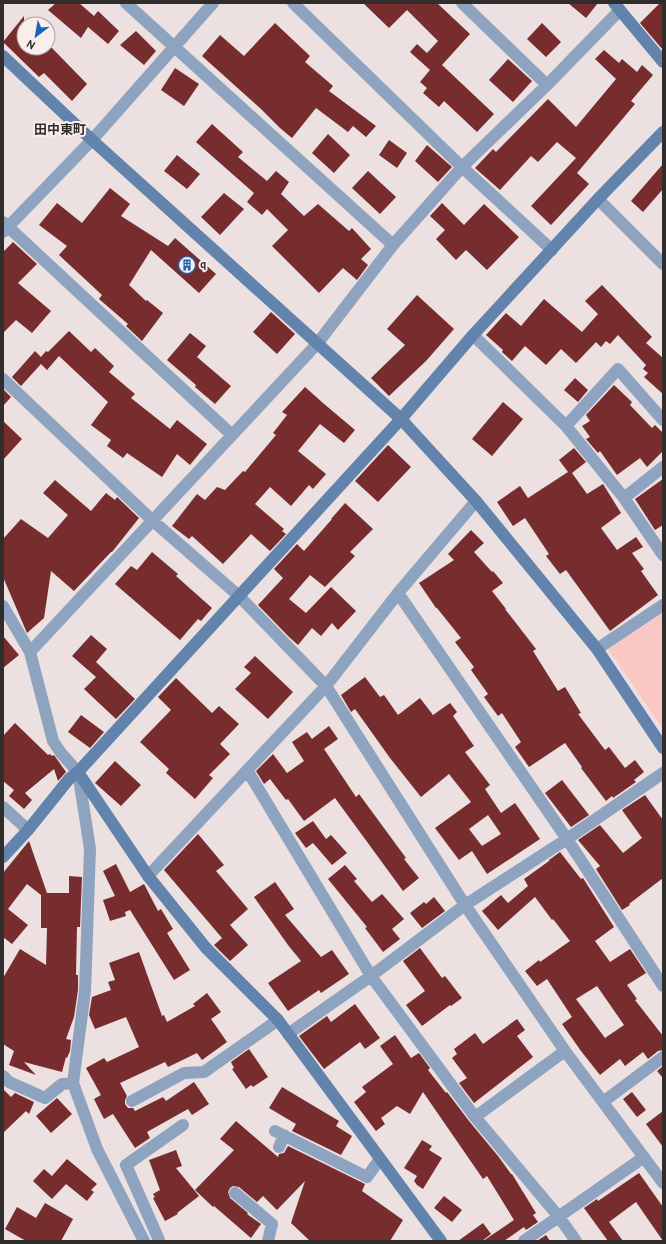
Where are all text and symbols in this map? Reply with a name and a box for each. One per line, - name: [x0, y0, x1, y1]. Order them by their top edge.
- north arrow: [16, 16, 56, 56]
- text: N: [24, 36, 38, 52]
- district label: 田中東町: [34, 123, 86, 139]
- building icon: q: [177, 255, 197, 275]
- place label: q: [200, 258, 206, 272]

